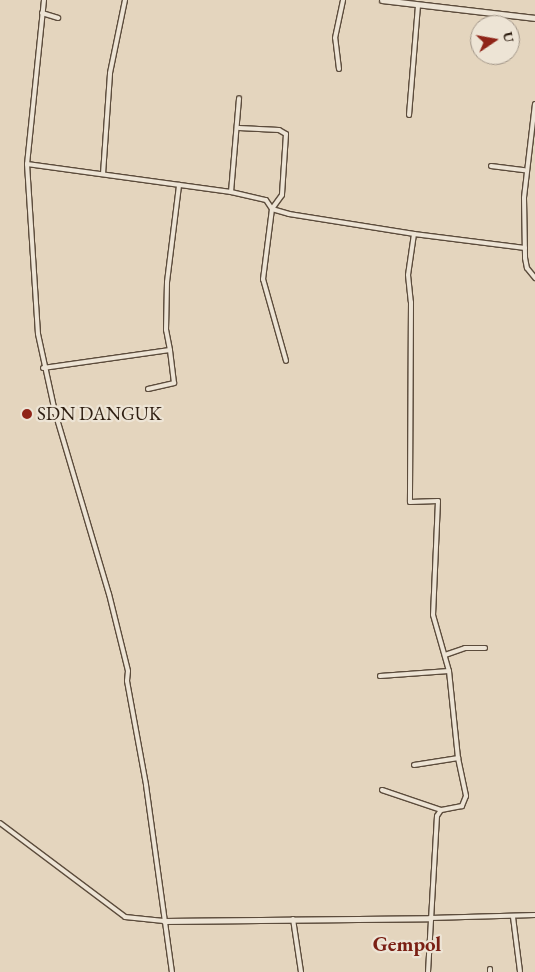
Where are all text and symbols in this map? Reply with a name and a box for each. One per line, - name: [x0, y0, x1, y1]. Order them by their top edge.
- north arrow: [470, 15, 520, 65]
- text: U: [499, 30, 519, 44]
- place label: SDN DANGUK: [37, 403, 162, 425]
- marker: SDN DANGUK: [21, 408, 33, 420]
- district label: Gempol: [373, 931, 441, 957]

